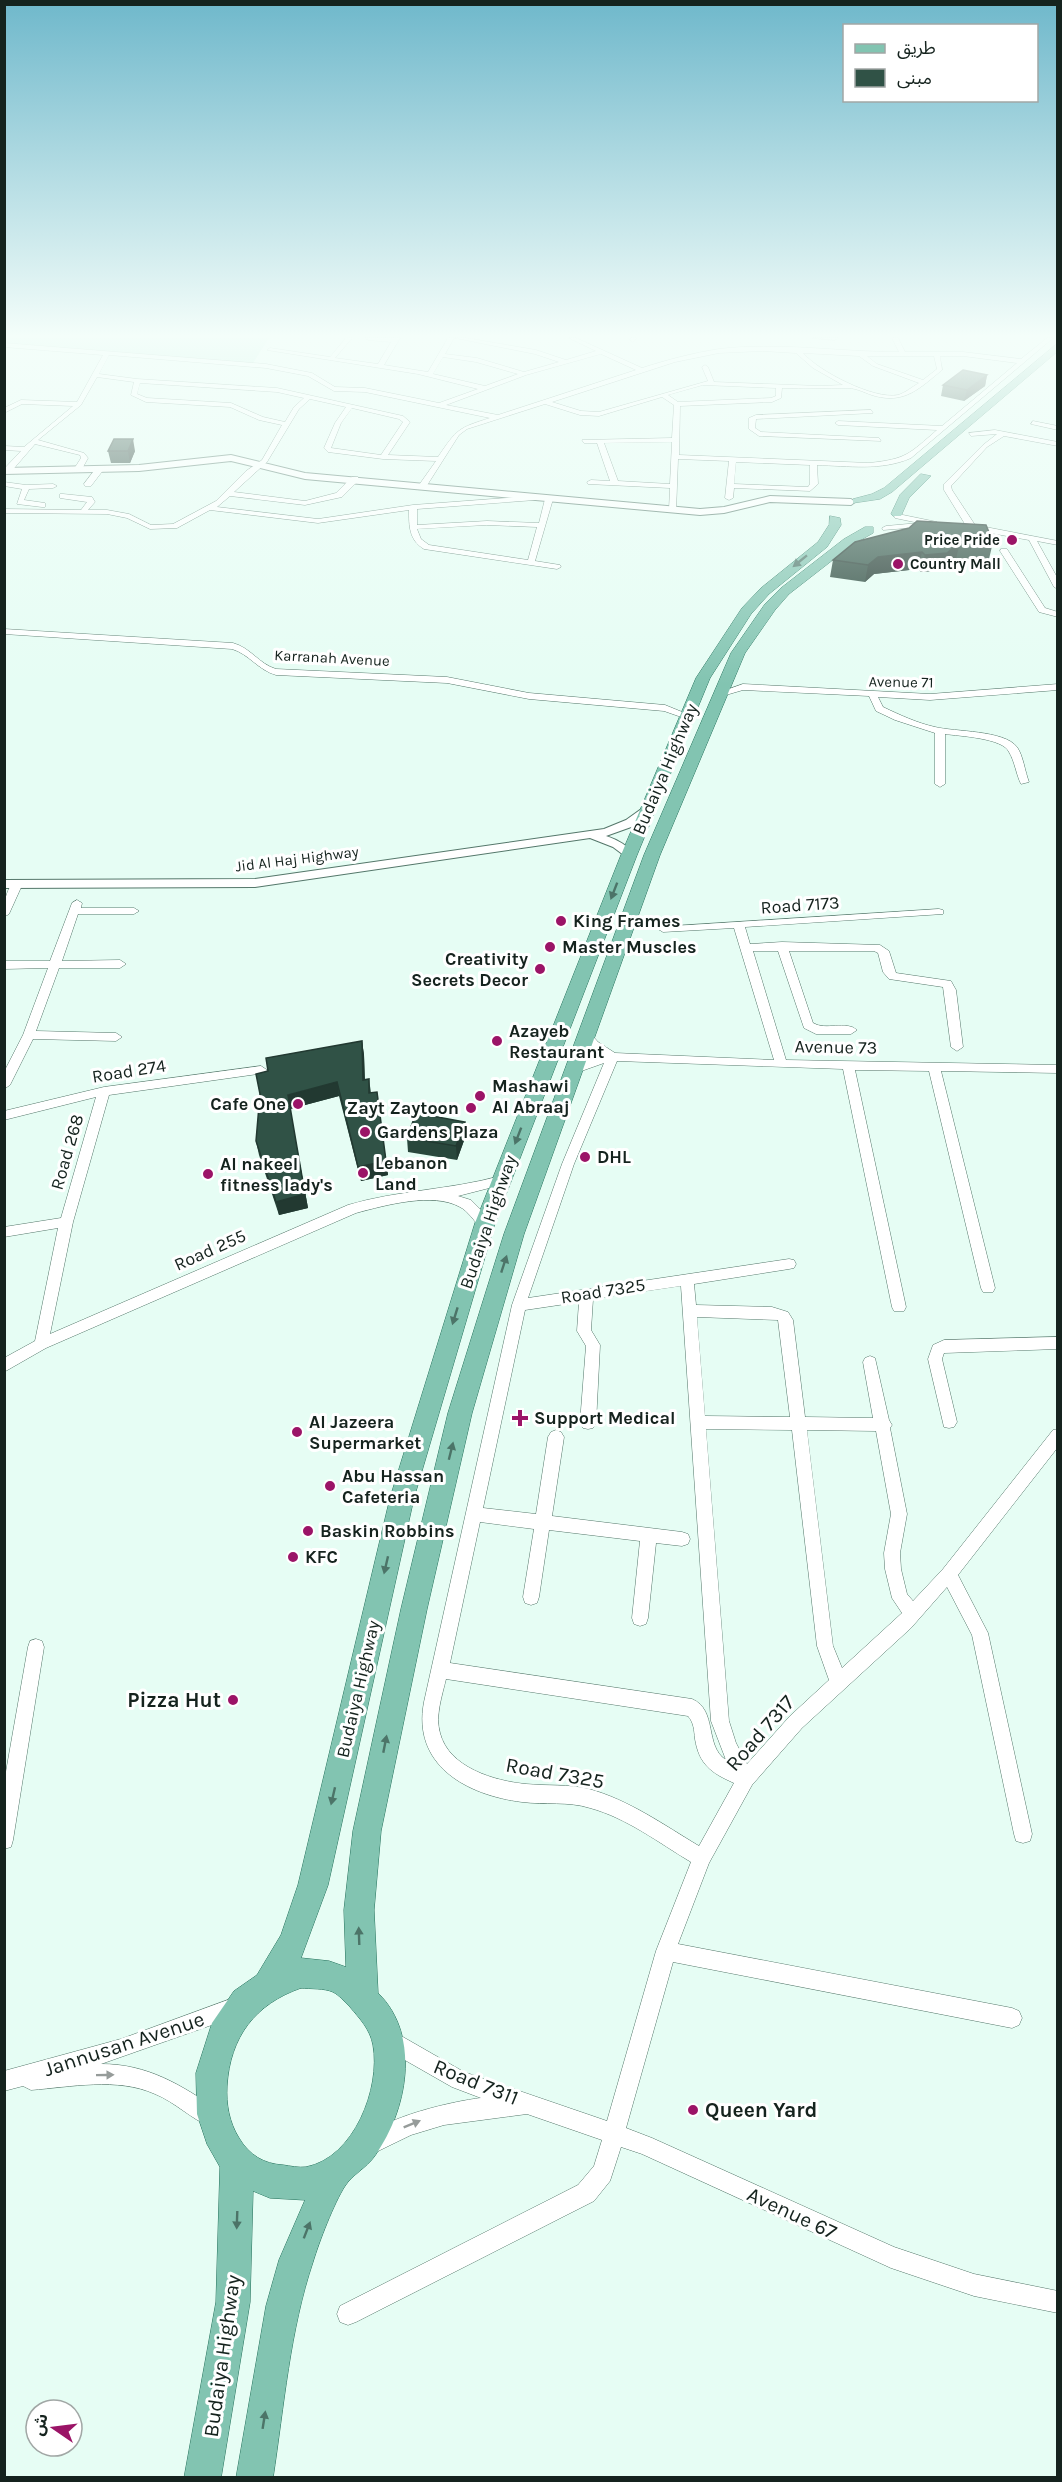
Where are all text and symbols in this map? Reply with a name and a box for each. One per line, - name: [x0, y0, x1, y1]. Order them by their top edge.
- legend: [843, 24, 1038, 102]
- text: طريق: [897, 37, 936, 59]
- text: مبنى: [897, 67, 932, 89]
- place label: Price Pride: [924, 531, 1000, 549]
- marker: Price Pride: [1005, 533, 1019, 547]
- one-way arrow: [792, 555, 808, 568]
- place label: Country Mall: [910, 555, 1001, 573]
- marker: Country Mall: [891, 557, 905, 571]
- street label: Karranah Avenue: [274, 646, 390, 670]
- street label: Avenue 71: [868, 672, 934, 692]
- street label: Budaiya Highway: [627, 700, 703, 838]
- street label: Jid Al Haj Highway: [234, 843, 360, 875]
- one-way arrow: [609, 882, 619, 900]
- street label: Road 7173: [760, 891, 840, 919]
- place label: King Frames: [573, 910, 680, 932]
- marker: King Frames: [554, 914, 568, 928]
- place label: Master Muscles: [562, 936, 697, 958]
- marker: Master Muscles: [543, 940, 557, 954]
- place label: Creativity Secrets Decor: [411, 948, 528, 991]
- marker: Creativity Secrets Decor: [533, 962, 547, 976]
- place label: Azayeb Restaurant: [509, 1020, 604, 1063]
- marker: Azayeb Restaurant: [490, 1034, 504, 1048]
- street label: Avenue 73: [795, 1035, 877, 1059]
- street label: Road 274: [90, 1054, 168, 1088]
- place label: Mashawi Al Abraaj: [492, 1075, 570, 1118]
- marker: Mashawi Al Abraaj: [473, 1089, 487, 1103]
- place label: Cafe One: [210, 1093, 286, 1115]
- marker: Cafe One: [291, 1097, 305, 1111]
- place label: Zayt Zaytoon: [347, 1097, 459, 1119]
- marker: Zayt Zaytoon: [464, 1101, 478, 1115]
- street label: Road 268: [46, 1112, 88, 1192]
- place label: Gardens Plaza: [377, 1121, 499, 1143]
- marker: Gardens Plaza: [358, 1125, 372, 1139]
- one-way arrow: [513, 1127, 522, 1145]
- place label: DHL: [597, 1146, 631, 1168]
- marker: DHL: [578, 1150, 592, 1164]
- street label: Budaiya Highway: [455, 1151, 521, 1292]
- place label: Lebanon Land: [375, 1152, 448, 1195]
- place label: Al nakeel fitness lady's: [220, 1153, 333, 1196]
- marker: Lebanon Land: [356, 1166, 370, 1180]
- marker: Al nakeel fitness lady's: [201, 1167, 215, 1181]
- street label: Road 255: [171, 1224, 249, 1276]
- one-way arrow: [500, 1255, 509, 1273]
- street label: Road 7325: [559, 1273, 647, 1309]
- one-way arrow: [450, 1307, 460, 1325]
- place label: Support Medical: [534, 1407, 675, 1429]
- marker: Support Medical: [511, 1409, 529, 1427]
- place label: Al Jazeera Supermarket: [309, 1411, 421, 1454]
- marker: Al Jazeera Supermarket: [290, 1425, 304, 1439]
- one-way arrow: [446, 1442, 456, 1460]
- place label: Abu Hassan Cafeteria: [342, 1465, 444, 1508]
- marker: Abu Hassan Cafeteria: [323, 1479, 337, 1493]
- place label: Baskin Robbins: [320, 1520, 455, 1542]
- marker: Baskin Robbins: [301, 1524, 315, 1538]
- place label: KFC: [305, 1546, 338, 1568]
- marker: KFC: [286, 1550, 300, 1564]
- one-way arrow: [381, 1556, 390, 1575]
- street label: Budaiya Highway: [331, 1618, 385, 1760]
- place label: Pizza Hut: [127, 1688, 221, 1712]
- street label: Road 7317: [721, 1690, 799, 1776]
- marker: Pizza Hut: [226, 1693, 240, 1707]
- one-way arrow: [381, 1734, 390, 1753]
- street label: Road 7325: [504, 1753, 606, 1793]
- one-way arrow: [328, 1787, 338, 1805]
- one-way arrow: [355, 1927, 364, 1946]
- street label: Jannusan Avenue: [41, 2007, 207, 2081]
- street label: Road 7311: [430, 2054, 522, 2110]
- one-way arrow: [95, 2071, 114, 2080]
- place label: Queen Yard: [705, 2098, 817, 2122]
- marker: Queen Yard: [686, 2103, 700, 2117]
- one-way arrow: [403, 2119, 421, 2128]
- street label: Avenue 67: [743, 2182, 841, 2244]
- one-way arrow: [232, 2211, 241, 2230]
- one-way arrow: [303, 2221, 313, 2239]
- street label: Budaiya Highway: [199, 2273, 245, 2439]
- north arrow: [24, 2398, 84, 2458]
- one-way arrow: [259, 2410, 268, 2429]
- text: ش: [28, 2411, 52, 2437]

